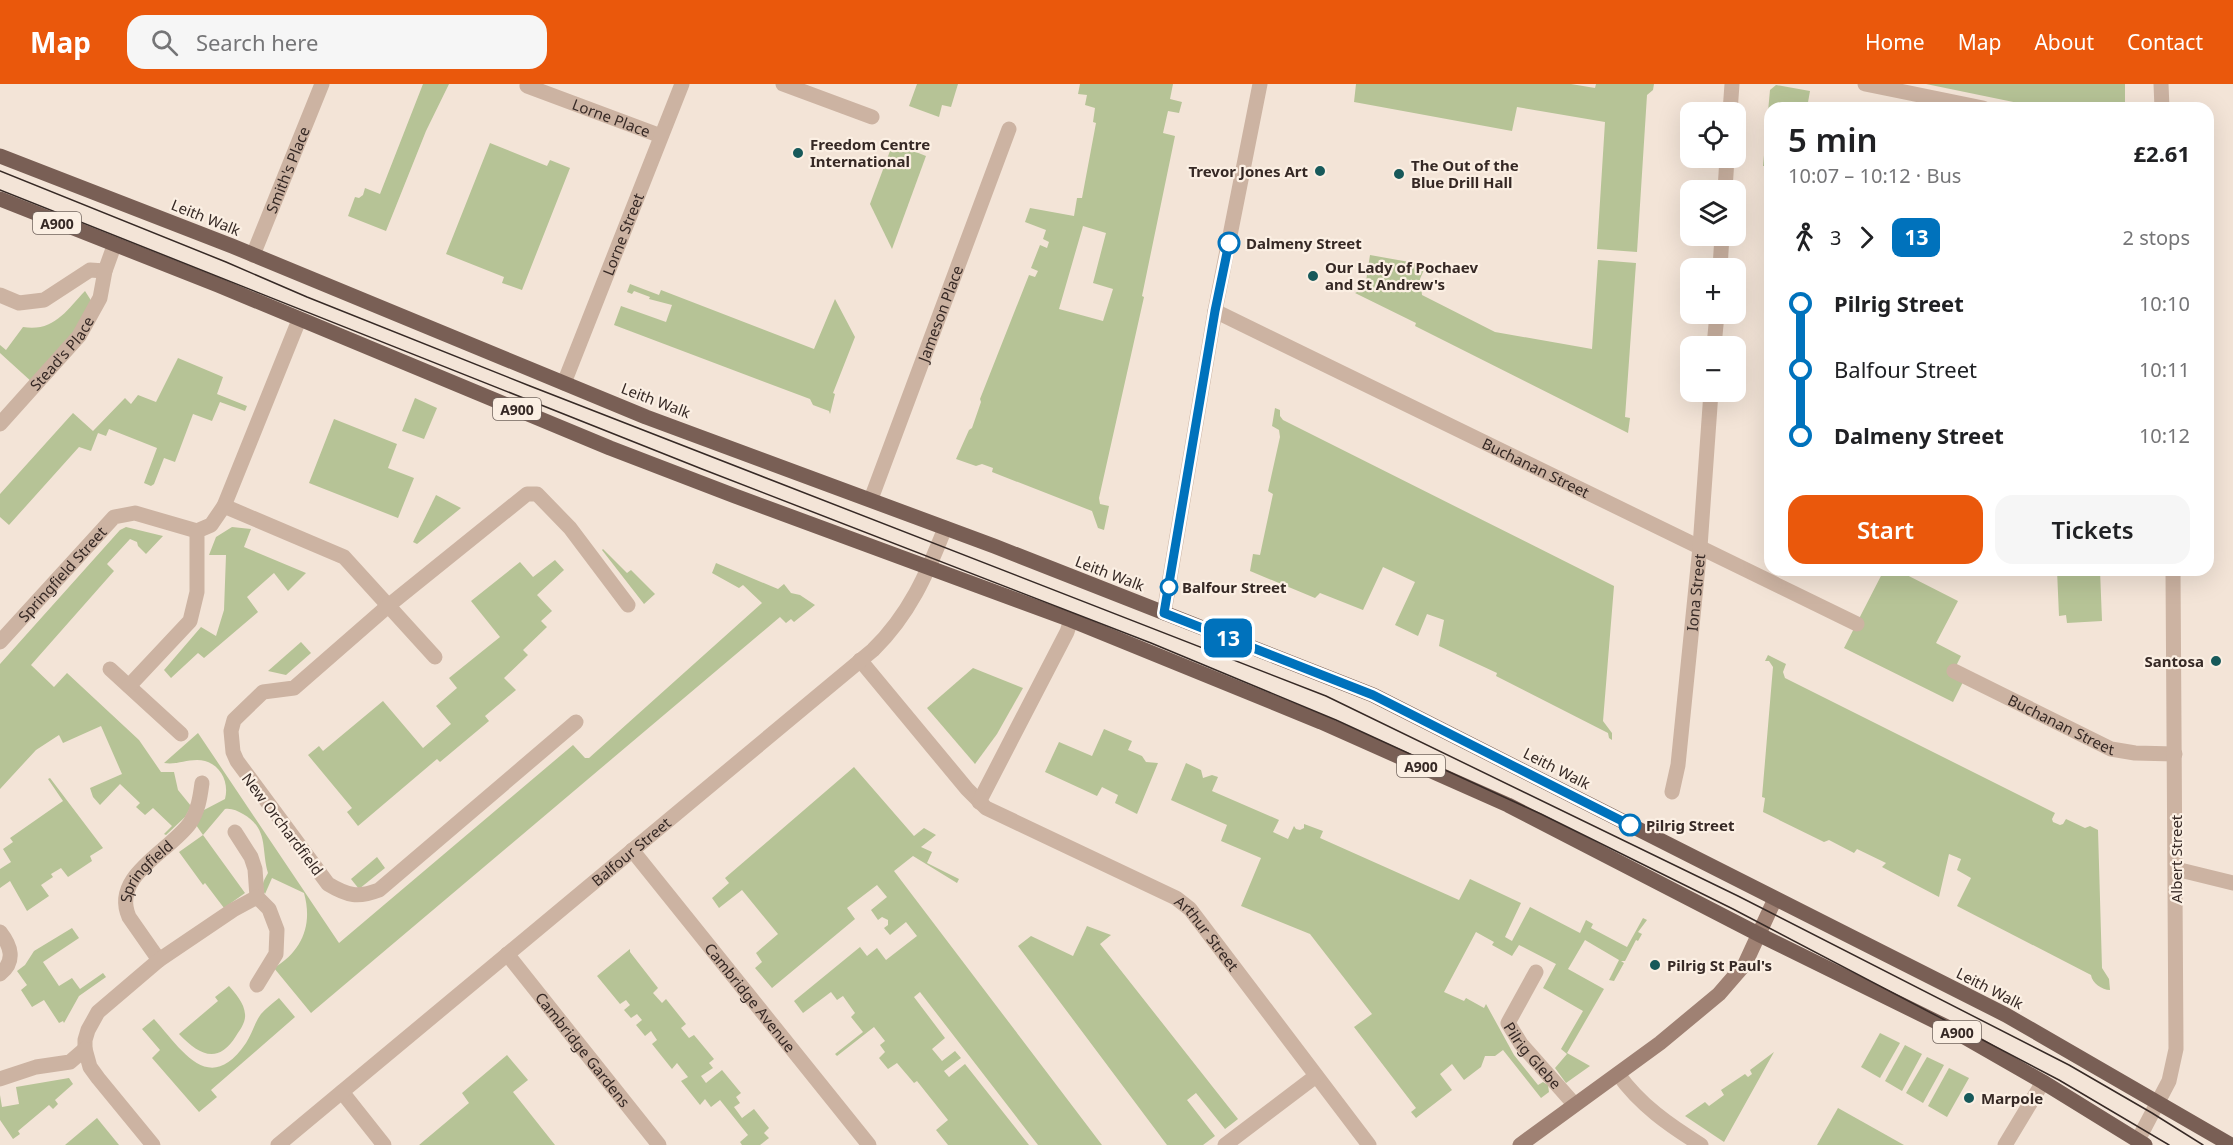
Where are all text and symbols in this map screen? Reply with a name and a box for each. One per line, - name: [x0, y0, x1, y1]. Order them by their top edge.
- search box: [127, 15, 547, 69]
- text: Map: [30, 23, 91, 61]
- icon: search: [148, 26, 181, 59]
- text: Search here: [196, 27, 318, 57]
- text: Home: [1865, 28, 1925, 56]
- text: Map: [1958, 28, 2001, 56]
- text: About: [2034, 28, 2094, 56]
- text: Contact: [2127, 28, 2203, 56]
- street label: Lorne Place: [569, 94, 653, 141]
- map controls: [1680, 102, 1746, 402]
- button: locate: [1680, 102, 1746, 168]
- text: 5 min: [1788, 117, 1878, 162]
- street label: Smith's Place: [261, 123, 314, 216]
- place label: Freedom Centre International: [810, 134, 930, 171]
- text: £2.61: [2133, 138, 2190, 168]
- marker: Freedom Centre International: [791, 146, 805, 160]
- place label: The Out of the Blue Drill Hall: [1411, 155, 1519, 192]
- place label: Trevor Jones Art: [1188, 161, 1308, 181]
- text: 10:07 – 10:12 · Bus: [1788, 162, 1961, 189]
- marker: Trevor Jones Art: [1313, 164, 1327, 178]
- marker: The Out of the Blue Drill Hall: [1392, 167, 1406, 181]
- button: layers: [1680, 180, 1746, 246]
- street label: Lorne Street: [598, 190, 648, 278]
- street label: Leith Walk: [169, 194, 243, 240]
- road number: A900: [33, 212, 81, 234]
- icon: walk: [1788, 221, 1821, 254]
- icon: forward: [1850, 221, 1883, 254]
- text: 13: [1904, 223, 1928, 251]
- text: 3: [1830, 224, 1841, 251]
- text: 2 stops: [2123, 224, 2190, 251]
- marker: Dalmeny Street: [1218, 232, 1240, 254]
- place label: Dalmeny Street: [1246, 233, 1362, 253]
- place label: Our Lady of Pochaev and St Andrew's: [1325, 257, 1478, 294]
- button: +: [1680, 258, 1746, 324]
- street label: Jameson Place: [912, 262, 967, 366]
- marker: Our Lady of Pochaev and St Andrew's: [1306, 269, 1320, 283]
- text: Pilrig Street: [1834, 288, 1964, 318]
- text: 10:10: [2139, 290, 2190, 317]
- street label: Stead's Place: [25, 313, 98, 395]
- button: −: [1680, 336, 1746, 402]
- text: Balfour Street: [1834, 354, 1977, 384]
- text: 10:11: [2139, 356, 2190, 383]
- street label: Leith Walk: [618, 378, 694, 422]
- road number: A900: [493, 398, 541, 420]
- text: Dalmeny Street: [1834, 420, 2004, 450]
- text: 10:12: [2139, 422, 2190, 449]
- street label: Buchanan Street: [1479, 433, 1593, 502]
- button: Start: [1788, 495, 1983, 564]
- button: Tickets: [1995, 495, 2190, 564]
- street label: Springfield Street: [13, 522, 111, 626]
- street label: Leith Walk: [1072, 551, 1148, 595]
- street label: Iona Street: [1682, 552, 1709, 632]
- place label: Balfour Street: [1182, 577, 1287, 597]
- marker: Balfour Street: [1160, 578, 1178, 596]
- line badge: 13: [1201, 618, 1255, 658]
- text: 13: [1216, 624, 1240, 652]
- place label: Santosa: [2145, 651, 2204, 671]
- marker: Santosa: [2209, 654, 2223, 668]
- street label: Buchanan Street: [2005, 689, 2116, 759]
- street label: Leith Walk: [1520, 743, 1594, 793]
- road number: A900: [1397, 755, 1445, 777]
- street label: New Orchardfield: [238, 769, 328, 879]
- street label: Balfour Street: [587, 812, 675, 890]
- marker: Pilrig Street: [1619, 814, 1641, 836]
- street label: Albert Street: [2166, 814, 2186, 903]
- place label: Pilrig Street: [1646, 815, 1735, 835]
- street label: Springfield: [115, 835, 177, 903]
- street label: Arthur Street: [1171, 891, 1244, 976]
- street label: Cambridge Avenue: [700, 939, 800, 1056]
- place label: Pilrig St Paul's: [1667, 955, 1772, 975]
- marker: Pilrig St Paul's: [1648, 958, 1662, 972]
- street label: Leith Walk: [1953, 963, 2027, 1013]
- street label: Cambridge Gardens: [531, 988, 635, 1111]
- street label: Pilrig Glebe: [1500, 1018, 1566, 1093]
- road number: A900: [1933, 1021, 1981, 1043]
- place label: Marpole: [1981, 1088, 2043, 1108]
- marker: Marpole: [1962, 1091, 1976, 1105]

